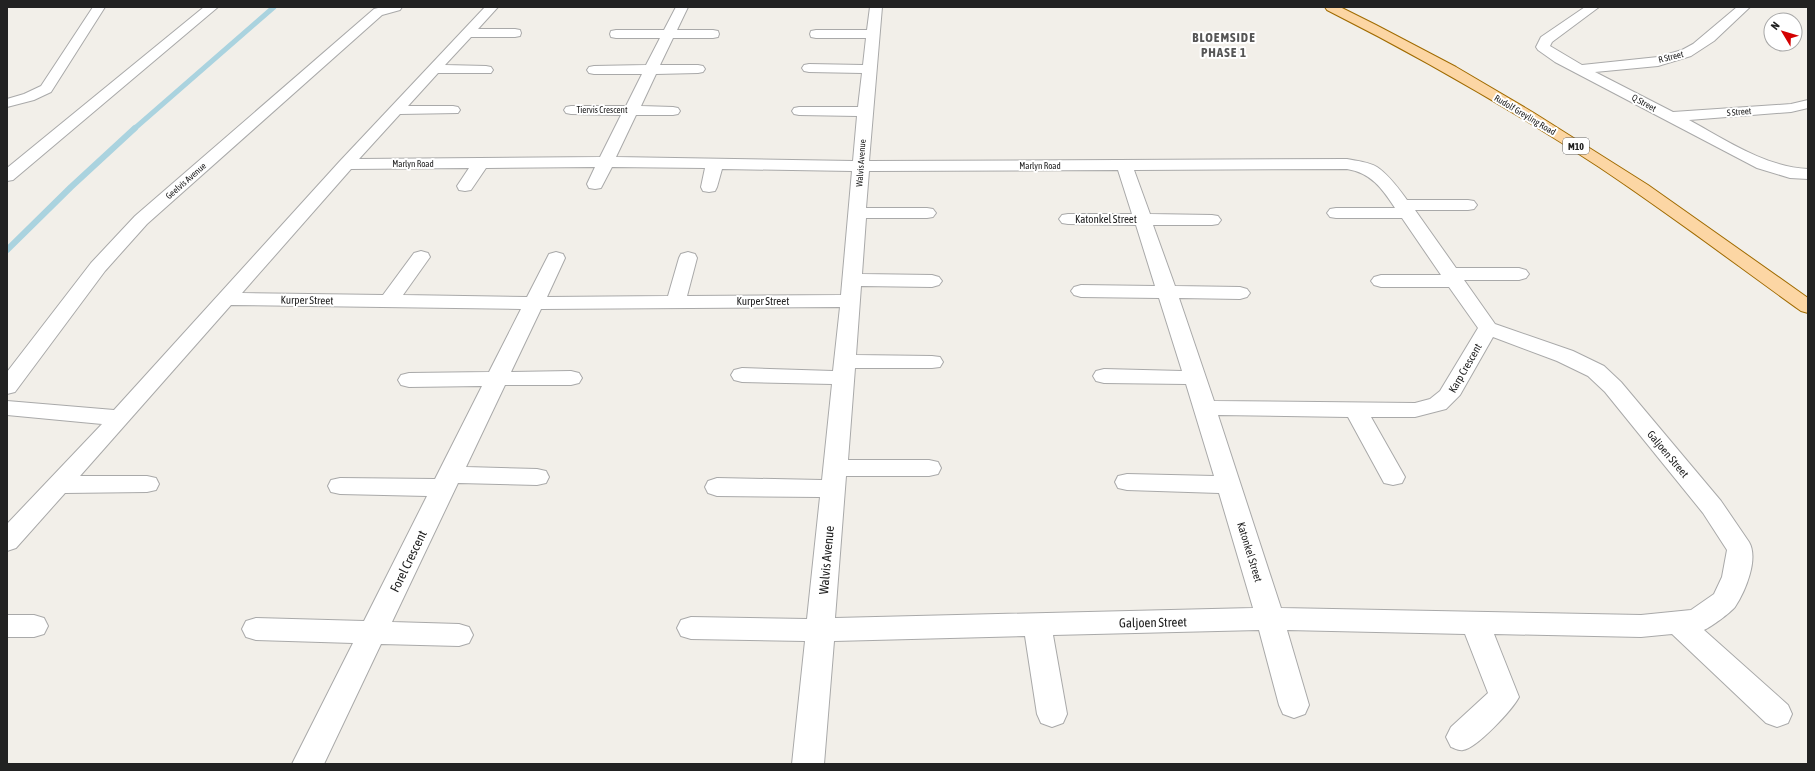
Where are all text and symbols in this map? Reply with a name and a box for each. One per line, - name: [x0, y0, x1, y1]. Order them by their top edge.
- north arrow: [1763, 12, 1803, 52]
- text: N: [1768, 20, 1782, 32]
- district label: BLOEMSIDE PHASE 1: [1192, 30, 1256, 60]
- street label: R Street: [1657, 49, 1685, 65]
- street label: Q Street: [1630, 92, 1658, 114]
- street label: Rudolf Greyling Road: [1493, 93, 1557, 137]
- street label: Tiervis Crescent: [576, 105, 628, 115]
- street label: S Street: [1726, 106, 1752, 118]
- road number: M10: [1563, 138, 1589, 154]
- street label: Walvis Avenue: [854, 139, 868, 187]
- street label: Marlyn Road: [392, 159, 434, 169]
- street label: Geelvis Avenue: [164, 161, 208, 201]
- street label: Marlyn Road: [1019, 161, 1061, 171]
- street label: Katonkel Street: [1075, 213, 1137, 225]
- street label: Kurper Street: [280, 294, 334, 306]
- street label: Kurper Street: [737, 295, 789, 307]
- street label: Karp Crescent: [1446, 341, 1484, 395]
- street label: Galjoen Street: [1645, 428, 1691, 480]
- street label: Katonkel Street: [1235, 521, 1265, 583]
- street label: Walvis Avenue: [816, 525, 837, 595]
- street label: Forel Crescent: [387, 528, 430, 595]
- street label: Galjoen Street: [1119, 614, 1187, 631]

